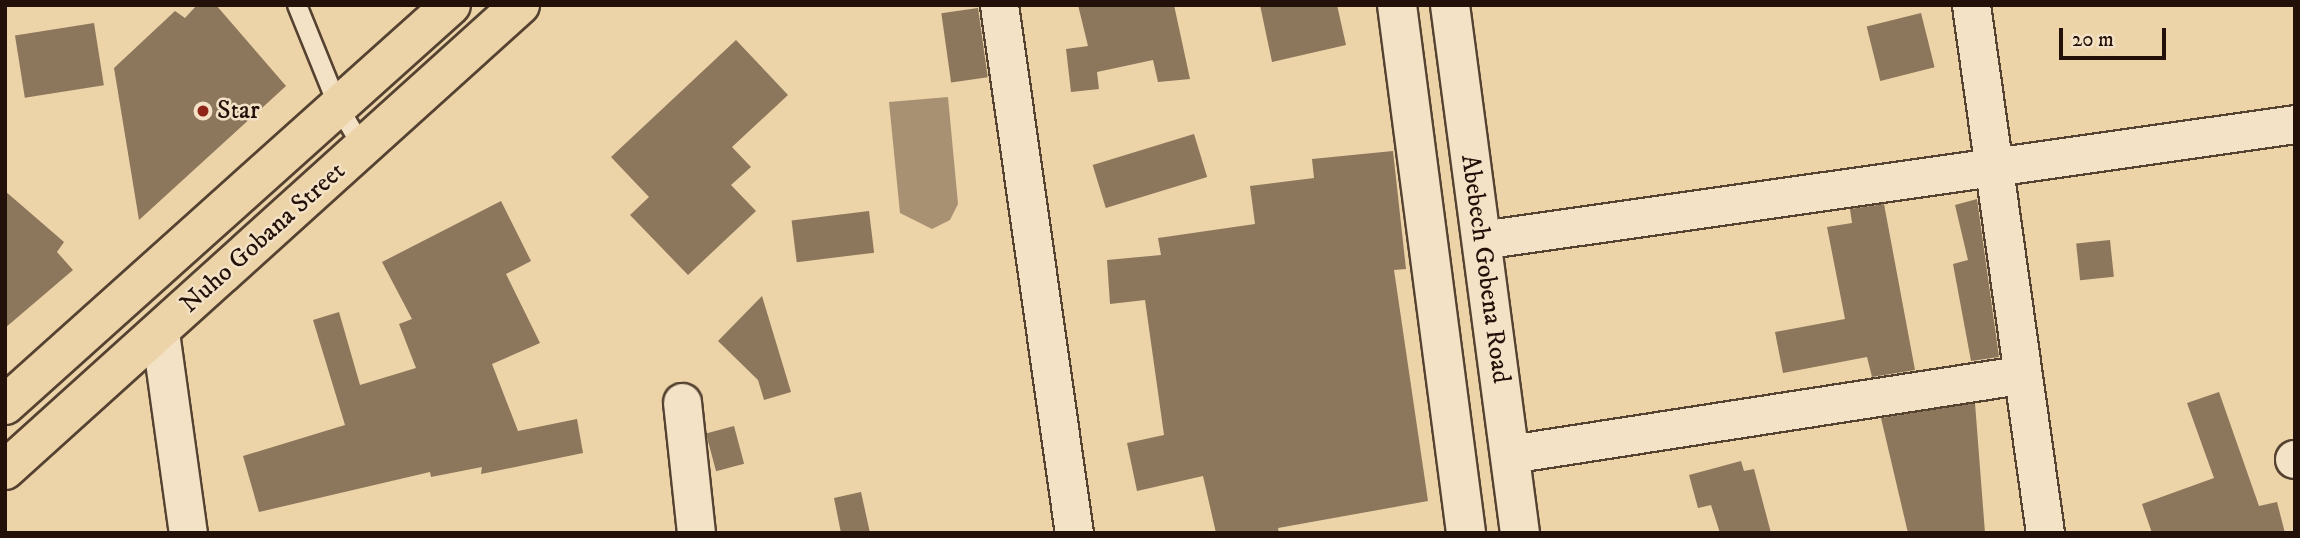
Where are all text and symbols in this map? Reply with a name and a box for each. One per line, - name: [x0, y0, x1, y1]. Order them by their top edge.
- scale bar: [2062, 14, 2169, 58]
- text: 20 m: [2072, 27, 2114, 53]
- place label: Star: [217, 95, 260, 127]
- marker: Star: [195, 103, 211, 119]
- street label: Abebech Gobena Road: [1454, 153, 1516, 385]
- street label: Nuho Gobana Street: [174, 156, 352, 320]

